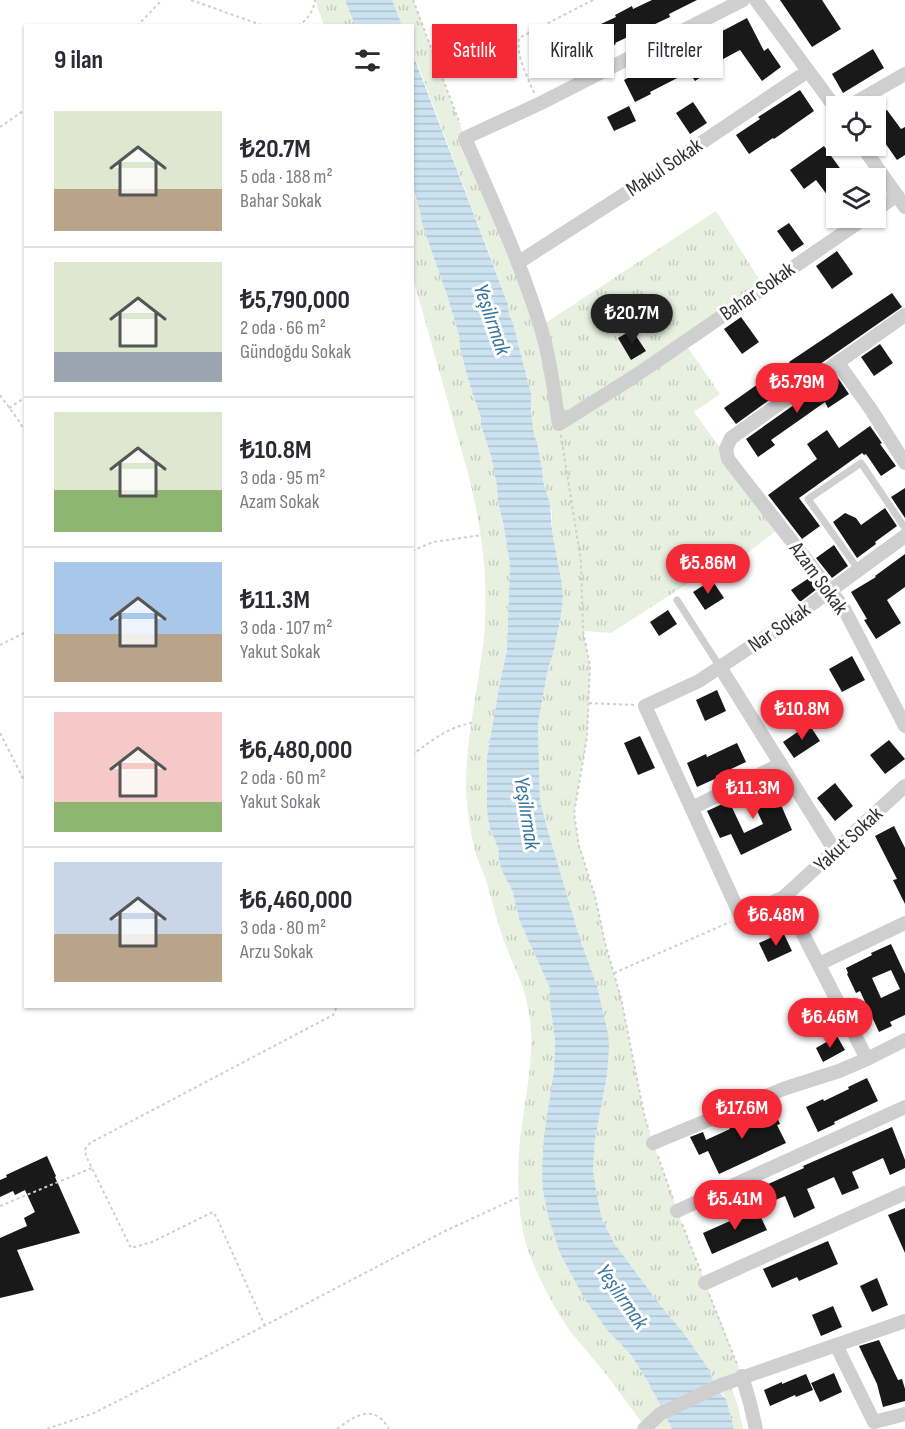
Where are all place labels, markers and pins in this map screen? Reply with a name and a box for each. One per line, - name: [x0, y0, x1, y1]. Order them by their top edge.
- pin: ₺20.7M: [583, 294, 681, 345]
- pin: ₺5.79M: [748, 363, 846, 414]
- pin: ₺5.86M: [659, 544, 757, 595]
- pin: ₺10.8M: [753, 690, 851, 741]
- pin: ₺11.3M: [704, 769, 802, 820]
- pin: ₺6.48M: [727, 896, 825, 947]
- pin: ₺6.46M: [781, 998, 879, 1049]
- pin: ₺17.6M: [693, 1089, 791, 1140]
- pin: ₺5.41M: [686, 1180, 784, 1231]

